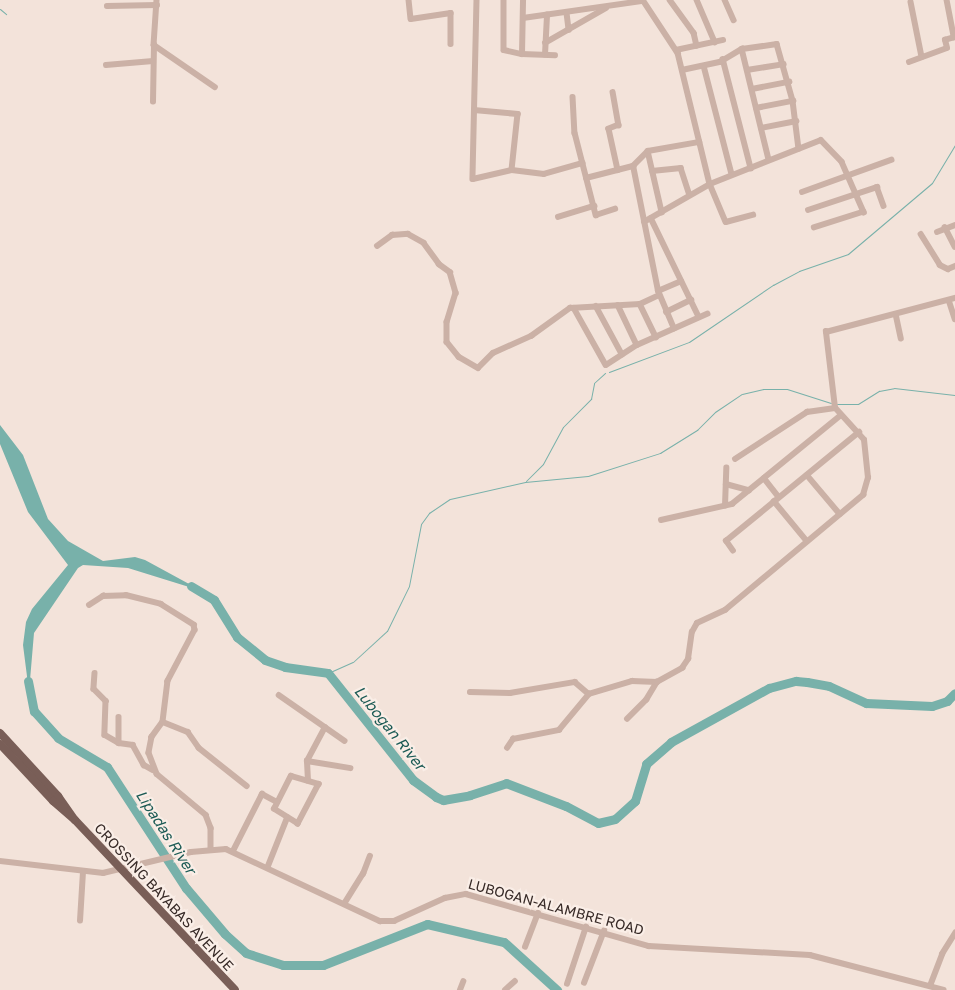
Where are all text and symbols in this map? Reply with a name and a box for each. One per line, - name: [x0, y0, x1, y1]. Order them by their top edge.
- water label: Lubogan River: [351, 682, 429, 774]
- water label: Lipadas River: [132, 787, 200, 877]
- street label: CROSSING BAYABAS AVENUE: [91, 820, 237, 974]
- street label: LUBOGAN-ALAMBRE ROAD: [466, 875, 646, 939]

